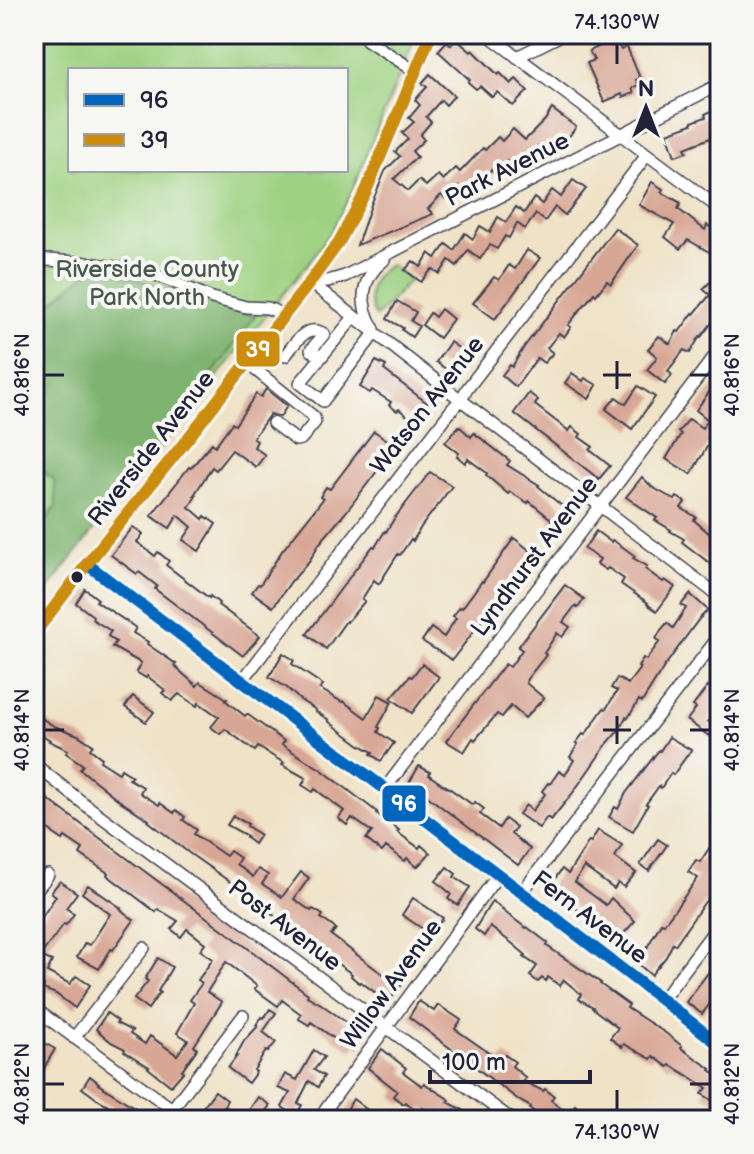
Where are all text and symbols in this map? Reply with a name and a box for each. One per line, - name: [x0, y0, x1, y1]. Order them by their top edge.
- text: 74.130°W: [574, 11, 660, 35]
- legend: [68, 68, 348, 172]
- north arrow: [606, 68, 686, 148]
- text: N: [638, 76, 654, 103]
- text: 96: [140, 86, 169, 115]
- text: 39: [140, 126, 169, 155]
- street label: Park Avenue: [440, 126, 574, 213]
- park label: Riverside County Park North: [55, 255, 239, 312]
- line badge: 39: [235, 330, 281, 368]
- street label: Watson Avenue: [364, 330, 490, 480]
- text: 40.816°N: [11, 333, 35, 417]
- text: 40.816°N: [721, 333, 745, 417]
- text: 39: [245, 337, 271, 364]
- street label: Riverside Avenue: [82, 365, 221, 532]
- street label: Lyndhurst Avenue: [465, 471, 604, 642]
- unlabelled marker: [69, 569, 85, 585]
- text: 40.814°N: [11, 689, 35, 771]
- text: 40.814°N: [721, 689, 745, 771]
- line badge: 96: [381, 784, 427, 823]
- text: 96: [391, 791, 417, 818]
- street label: Fern Avenue: [526, 865, 653, 970]
- street label: Post Avenue: [222, 873, 347, 977]
- street label: Willow Avenue: [335, 914, 448, 1055]
- scale bar: [430, 1034, 590, 1084]
- text: 40.812°N: [11, 1043, 35, 1125]
- text: 40.812°N: [721, 1043, 745, 1125]
- text: 100 m: [442, 1048, 506, 1077]
- text: 74.130°W: [574, 1121, 660, 1145]

